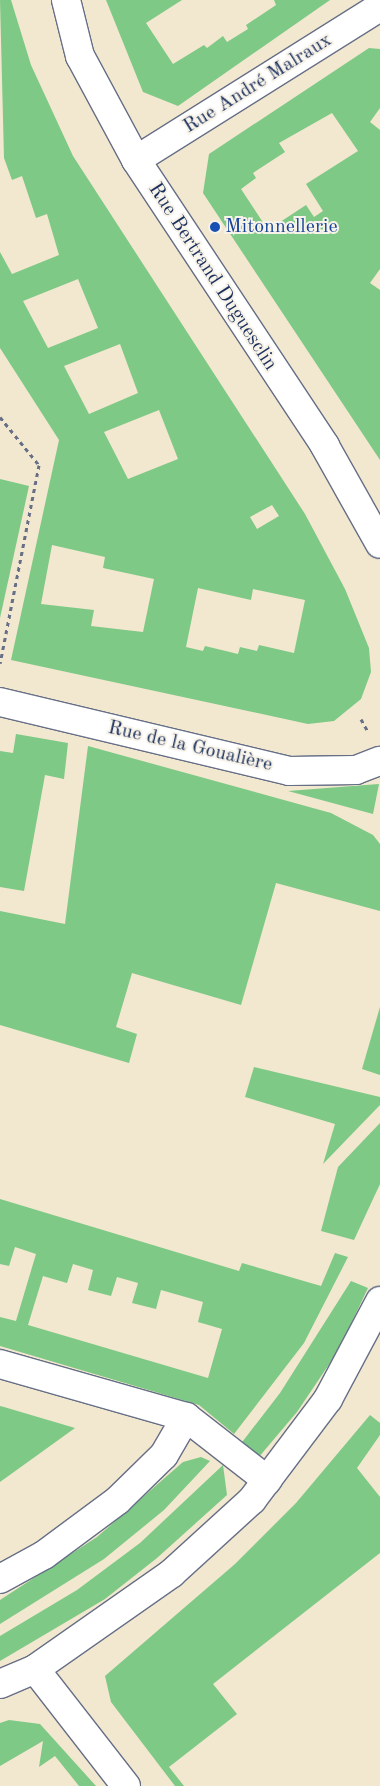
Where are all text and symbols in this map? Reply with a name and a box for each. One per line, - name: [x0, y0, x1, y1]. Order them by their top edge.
- street label: Rue André Malraux: [179, 29, 337, 139]
- street label: Rue Bertrand Duguesclin: [142, 179, 282, 375]
- place label: Mitonnellerie: [225, 215, 338, 239]
- marker: Mitonnellerie: [209, 221, 221, 233]
- street label: Rue de la Goualière: [105, 716, 275, 778]

